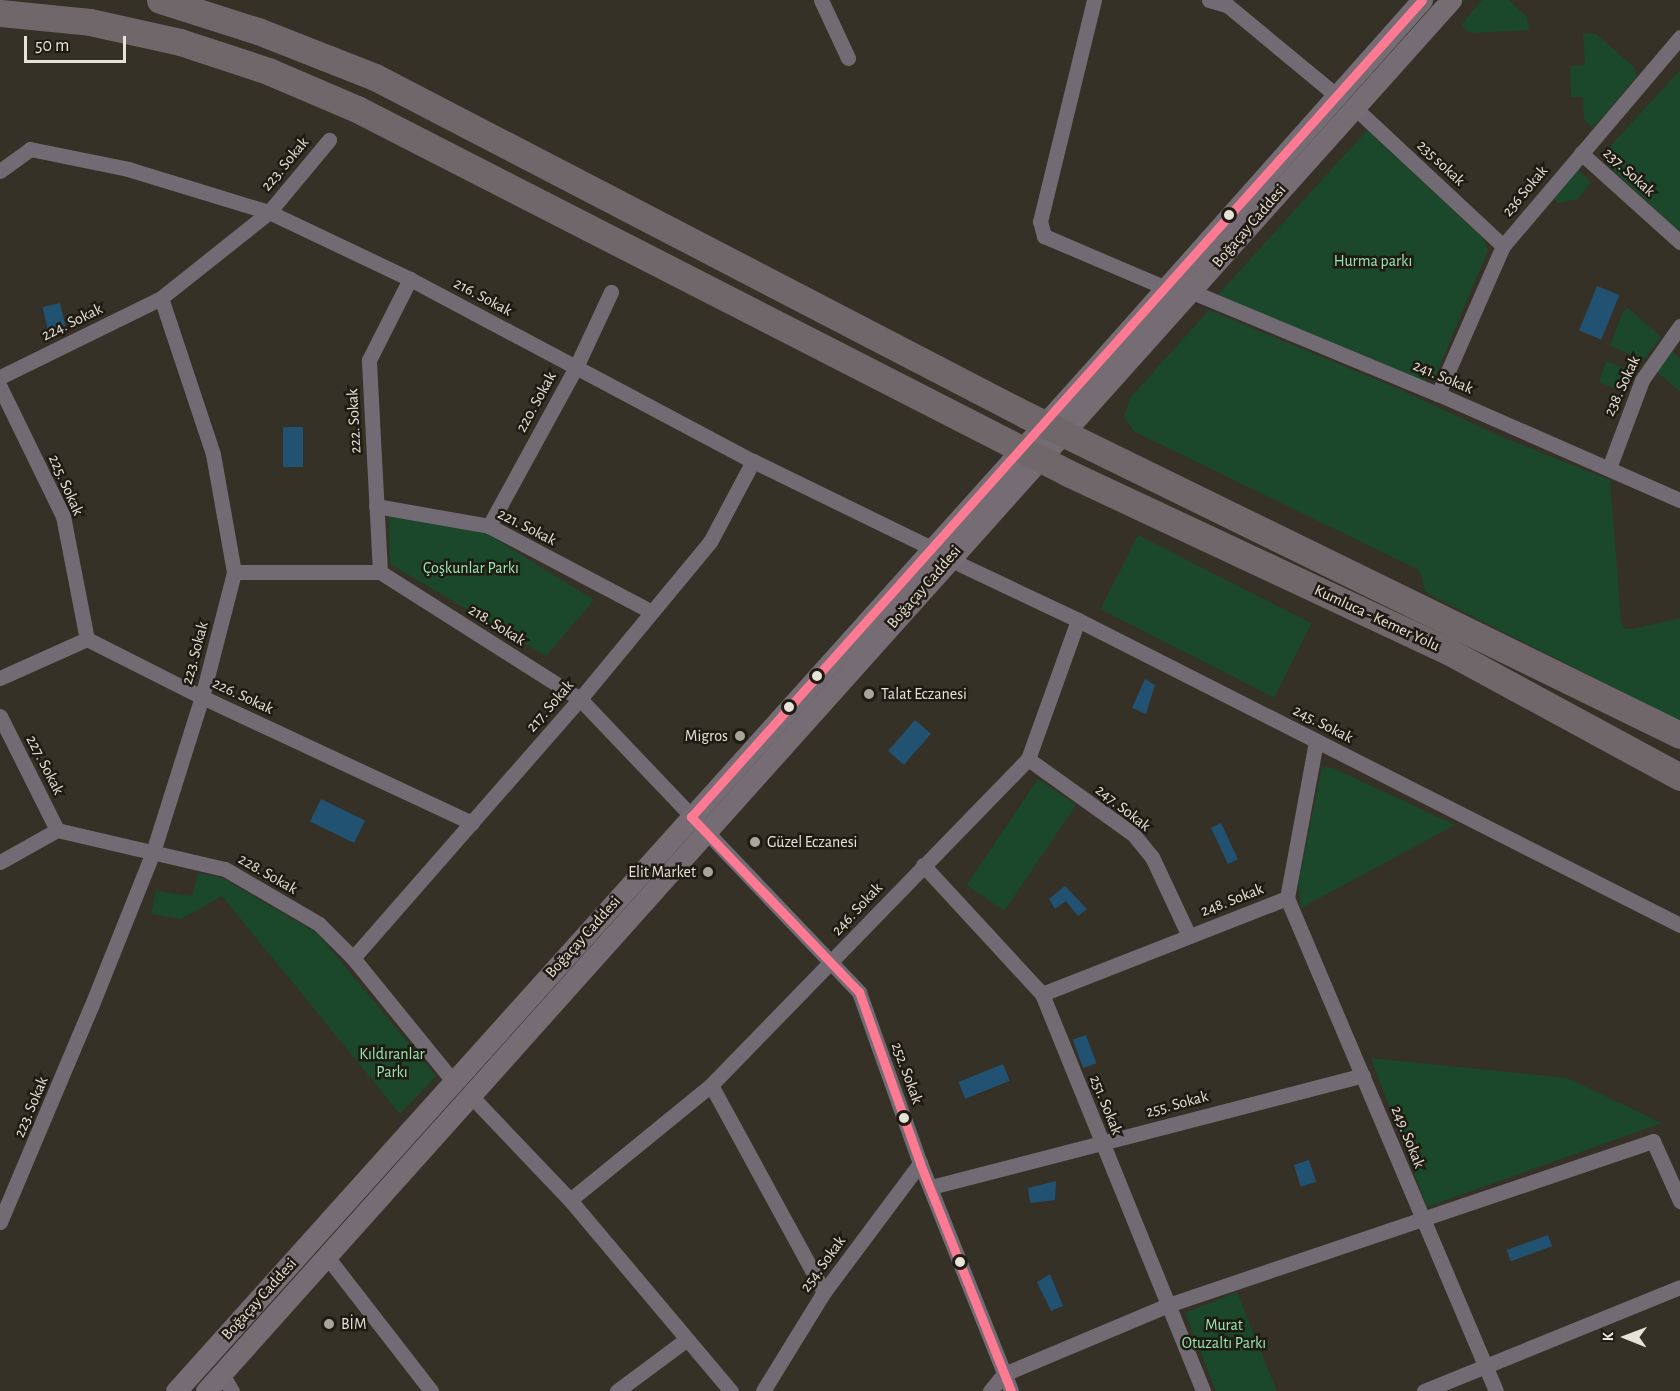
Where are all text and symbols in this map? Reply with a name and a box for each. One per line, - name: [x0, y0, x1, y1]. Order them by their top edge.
- scale bar: [27, 24, 129, 62]
- text: 50 m: [35, 37, 69, 55]
- street label: 223. Sokak: [257, 133, 313, 195]
- street label: 235 sokak: [1413, 136, 1469, 190]
- street label: 237. Sokak: [1599, 144, 1659, 200]
- street label: 236 Sokak: [1498, 162, 1552, 220]
- street label: Boğaçay Caddesi: [1208, 181, 1290, 271]
- unlabelled marker: [1223, 209, 1235, 221]
- park label: Hurma parkı: [1334, 251, 1412, 271]
- street label: 216. Sokak: [451, 274, 515, 320]
- street label: 224. Sokak: [38, 299, 106, 345]
- street label: 238. Sokak: [1600, 353, 1644, 419]
- street label: 241. Sokak: [1410, 356, 1476, 398]
- street label: 220. Sokak: [512, 368, 560, 436]
- street label: 222. Sokak: [343, 388, 365, 454]
- street label: 225. Sokak: [44, 452, 88, 518]
- street label: 221. Sokak: [495, 504, 559, 550]
- street label: Boğaçay Caddesi: [883, 542, 965, 632]
- park label: Çoşkunlar Parkı: [423, 558, 519, 578]
- street label: Kumluca - Kemer Yolu: [1311, 581, 1443, 655]
- street label: 218. Sokak: [465, 600, 529, 650]
- street label: 223. Sokak: [177, 620, 213, 686]
- unlabelled marker: [811, 670, 823, 682]
- street label: 226. Sokak: [209, 674, 277, 718]
- street label: 217. Sokak: [522, 676, 578, 736]
- place label: Talat Eczanesi: [881, 684, 967, 704]
- marker: Talat Eczanesi: [862, 687, 876, 701]
- unlabelled marker: [783, 701, 795, 713]
- street label: 245. Sokak: [1290, 701, 1356, 747]
- place label: Migros: [685, 726, 728, 746]
- marker: Migros: [733, 729, 747, 743]
- street label: 227. Sokak: [22, 732, 68, 798]
- street label: 247. Sokak: [1092, 781, 1154, 835]
- place label: Güzel Eczanesi: [767, 832, 857, 852]
- marker: Güzel Eczanesi: [748, 835, 762, 849]
- street label: 228. Sokak: [235, 849, 301, 899]
- place label: Elit Market: [628, 862, 696, 882]
- marker: Elit Market: [701, 865, 715, 879]
- street label: 246. Sokak: [828, 878, 886, 940]
- street label: 248. Sokak: [1198, 879, 1266, 921]
- street label: Boğaçay Caddesi: [541, 892, 625, 982]
- street label: 252. Sokak: [887, 1040, 927, 1106]
- park label: Kıldıranlar Parkı: [359, 1044, 425, 1082]
- street label: 251. Sokak: [1085, 1072, 1127, 1138]
- street label: 223. Sokak: [10, 1074, 52, 1140]
- street label: 255. Sokak: [1144, 1086, 1210, 1122]
- street label: 249. Sokak: [1387, 1103, 1429, 1171]
- unlabelled marker: [898, 1112, 910, 1124]
- street label: 254. Sokak: [796, 1232, 850, 1296]
- street label: Boğaçay Caddesi: [217, 1254, 301, 1344]
- unlabelled marker: [954, 1256, 966, 1268]
- north arrow: [1596, 1307, 1656, 1367]
- place label: BİM: [341, 1314, 367, 1334]
- park label: Murat Otuzaltı Parkı: [1182, 1315, 1266, 1353]
- marker: BİM: [322, 1317, 336, 1331]
- text: K: [1600, 1332, 1616, 1342]

